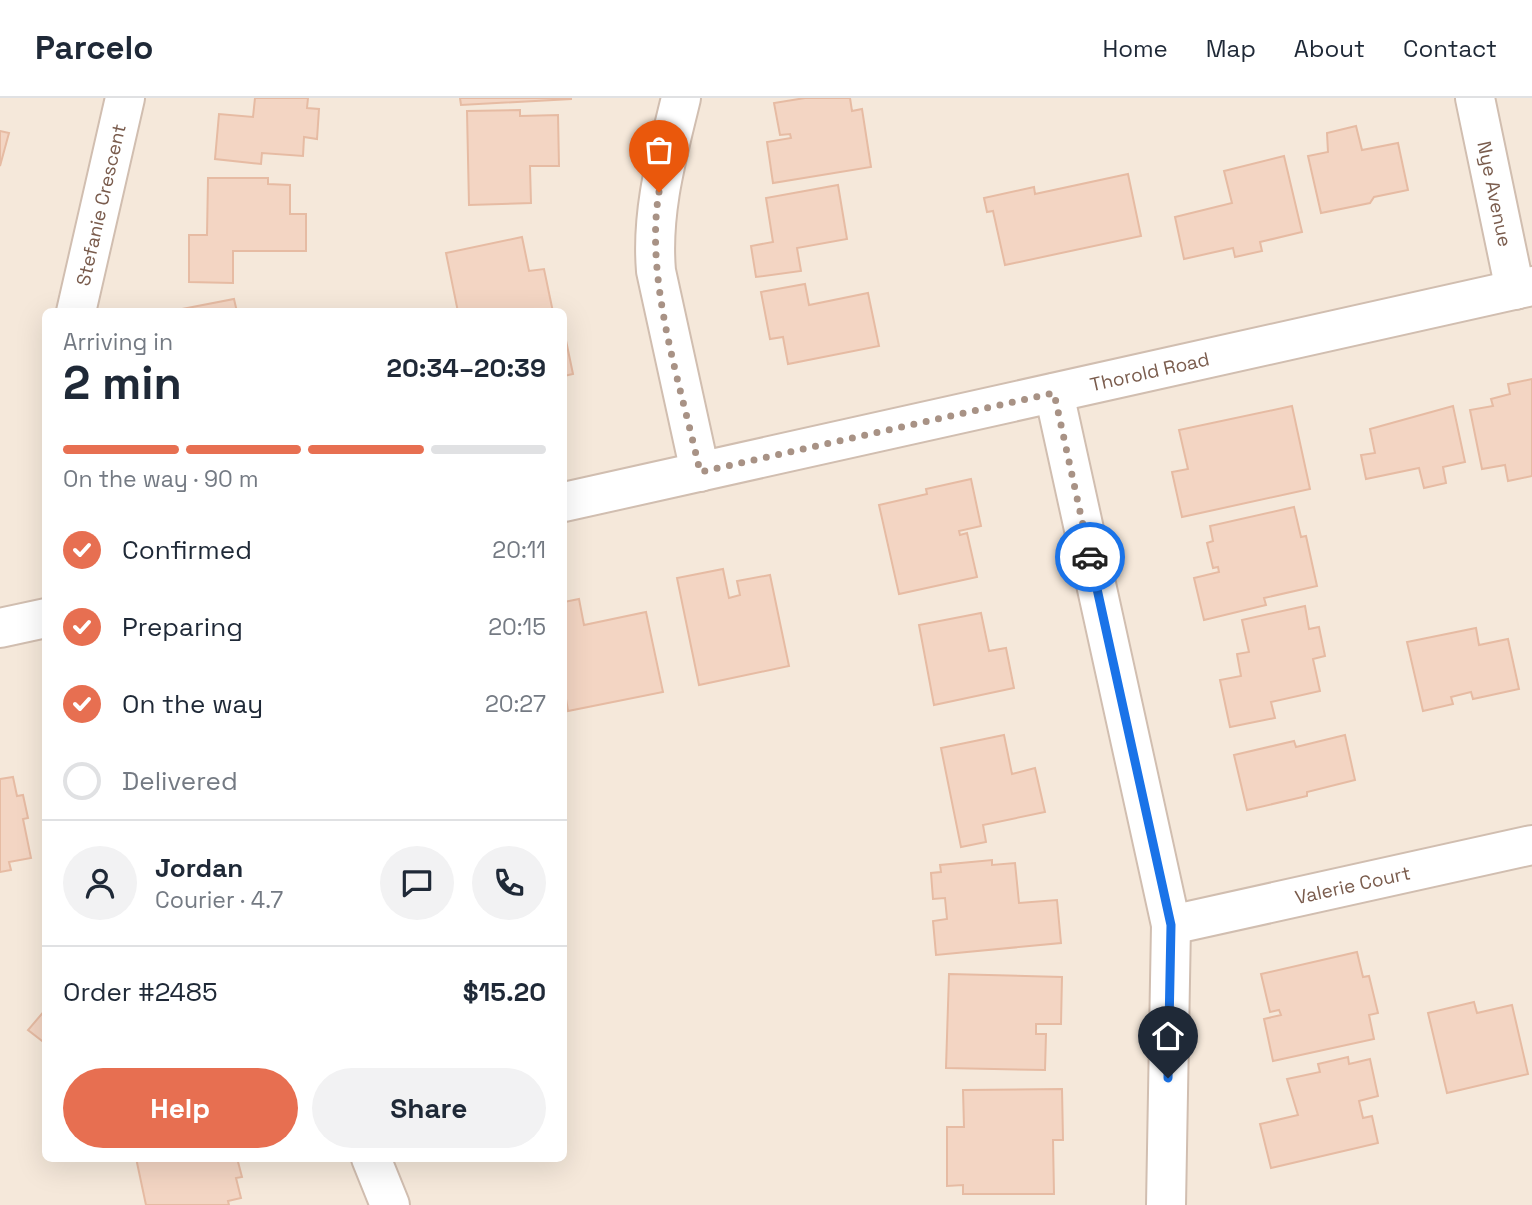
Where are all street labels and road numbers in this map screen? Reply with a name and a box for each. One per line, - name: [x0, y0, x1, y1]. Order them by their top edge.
- street label: Stefanie Crescent: [70, 121, 132, 288]
- street label: Nye Avenue: [1471, 139, 1518, 249]
- street label: Thorold Road: [1088, 346, 1212, 397]
- street label: Valerie Court: [1293, 860, 1413, 910]

